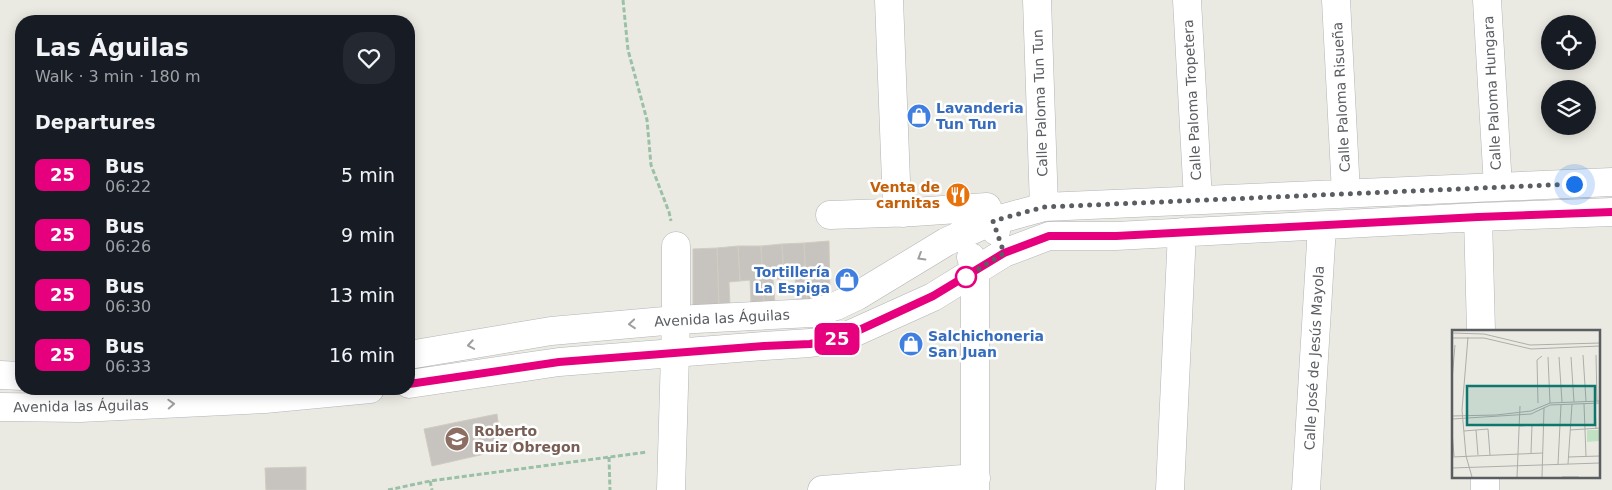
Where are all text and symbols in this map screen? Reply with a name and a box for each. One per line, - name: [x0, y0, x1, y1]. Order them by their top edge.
- street label: Calle Paloma Hungara: [1480, 15, 1504, 171]
- map controls: [1541, 15, 1596, 135]
- button: locate: [1541, 15, 1596, 70]
- street label: Calle Paloma Tropetera: [1180, 19, 1204, 181]
- street label: Calle Paloma Risueña: [1329, 21, 1353, 173]
- street label: Calle Paloma Tun Tun: [1029, 29, 1051, 177]
- button: heart: [343, 32, 395, 84]
- text: Las Águilas: [35, 34, 189, 62]
- text: Walk · 3 min · 180 m: [35, 67, 200, 86]
- button: layers: [1541, 80, 1596, 135]
- place label: Lavanderia Tun Tun: [936, 100, 1024, 132]
- shop icon: Lavanderia Tun Tun: [906, 103, 932, 129]
- text: Departures: [35, 111, 156, 133]
- text: Bus: [105, 155, 144, 177]
- text: 25: [50, 164, 75, 185]
- text: 5 min: [341, 164, 395, 186]
- your location: [1562, 172, 1587, 197]
- text: 06:22: [105, 177, 151, 196]
- place label: Venta de carnitas: [870, 179, 940, 211]
- restaurant icon: Venta de carnitas: [945, 182, 971, 208]
- text: Bus: [105, 215, 144, 237]
- text: 25: [50, 224, 75, 245]
- text: 9 min: [341, 224, 395, 246]
- text: 06:26: [105, 237, 151, 256]
- one-way arrow: [917, 251, 926, 261]
- place label: Tortillería La Espiga: [754, 264, 830, 296]
- street label: Calle José de Jesús Mayola: [1301, 265, 1327, 451]
- unlabelled marker: [955, 266, 977, 288]
- shop icon: Tortillería La Espiga: [834, 267, 860, 293]
- text: Bus: [105, 275, 144, 297]
- text: 25: [50, 284, 75, 305]
- text: 13 min: [329, 284, 395, 306]
- text: 06:30: [105, 297, 151, 316]
- street label: Avenida las Águilas: [654, 306, 790, 330]
- one-way arrow: [628, 318, 636, 329]
- line badge: 25: [814, 323, 860, 355]
- text: 25: [824, 328, 850, 349]
- place label: Salchichoneria San Juan: [928, 328, 1044, 360]
- inset map: [1452, 330, 1600, 478]
- shop icon: Salchichoneria San Juan: [898, 331, 924, 357]
- text: Bus: [105, 335, 144, 357]
- one-way arrow: [467, 339, 476, 349]
- text: 25: [50, 344, 75, 365]
- text: 16 min: [329, 344, 395, 366]
- text: 06:33: [105, 357, 151, 376]
- street label: Avenida las Águilas: [13, 397, 149, 415]
- one-way arrow: [167, 398, 175, 409]
- place label: Roberto Ruiz Obregon: [474, 423, 581, 455]
- school or university icon: Roberto Ruiz Obregon: [444, 426, 470, 452]

